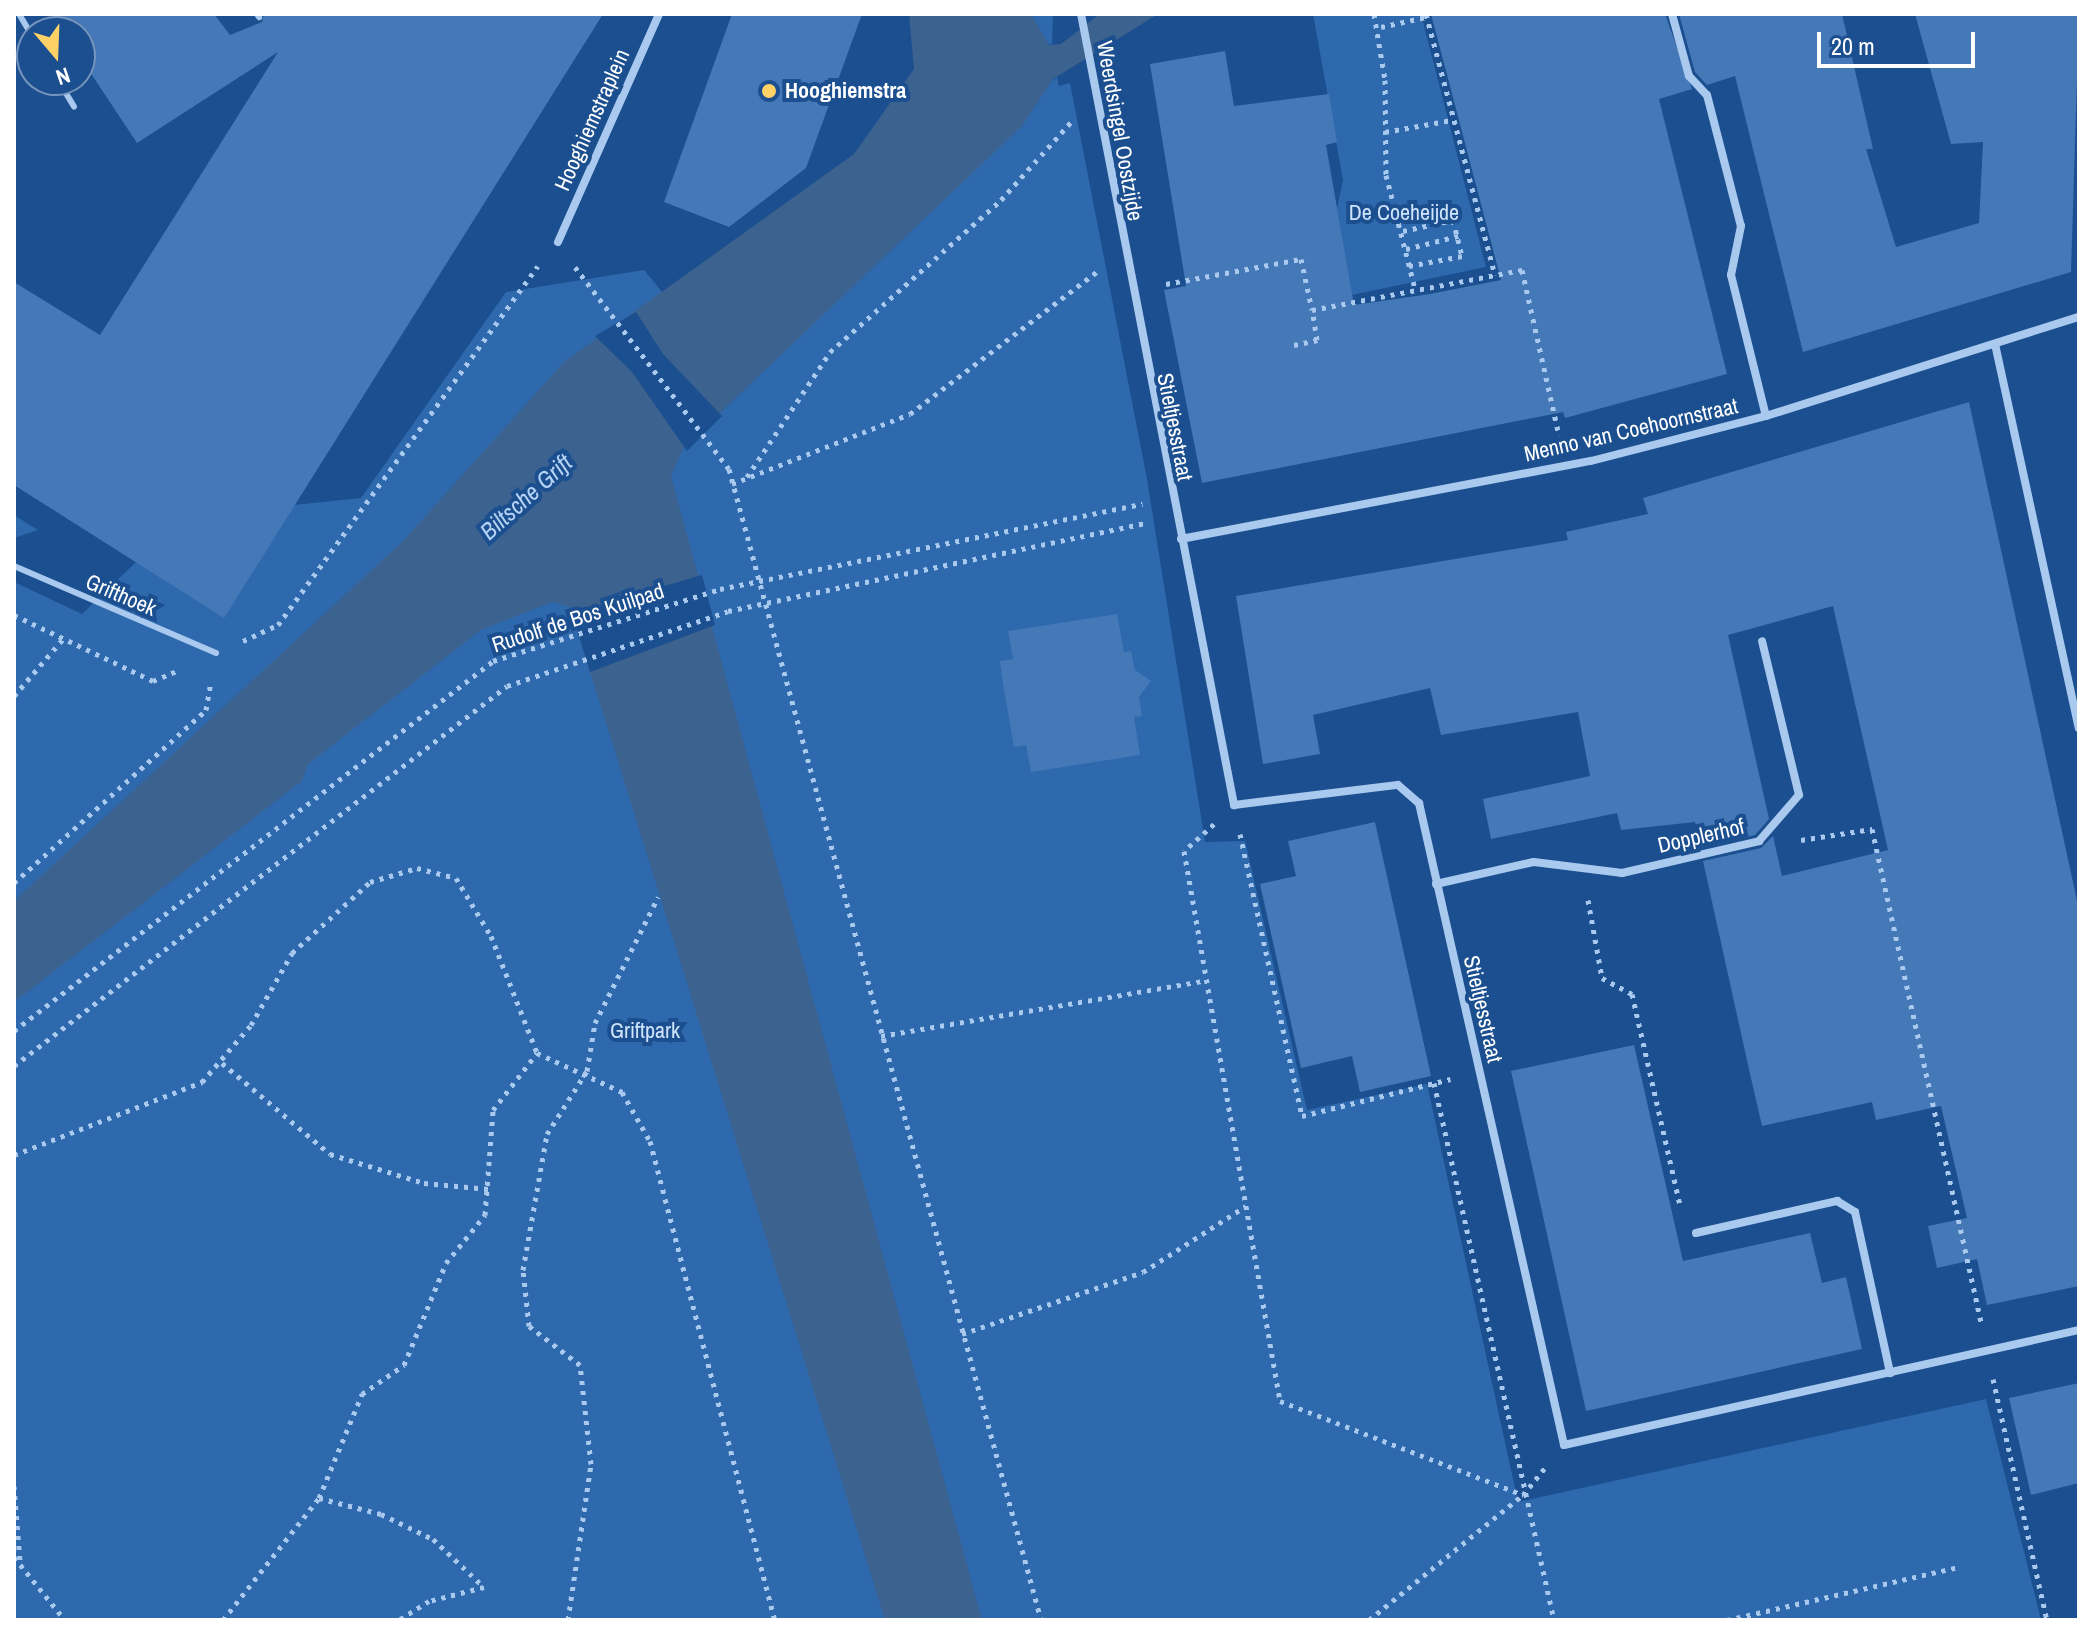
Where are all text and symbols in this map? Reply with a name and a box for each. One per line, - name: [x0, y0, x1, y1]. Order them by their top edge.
- north arrow: [16, 16, 96, 96]
- scale bar: [1821, 16, 1979, 66]
- text: 20 m: [1831, 30, 1875, 62]
- street label: Weerdsingel Oostzijde: [1091, 39, 1149, 223]
- street label: Hooghiemstraplein: [549, 45, 635, 195]
- text: N: [52, 60, 74, 93]
- place label: Hooghiemstra: [785, 78, 906, 104]
- marker: Hooghiemstra: [760, 82, 778, 100]
- park label: De Coeheijde: [1349, 200, 1459, 226]
- street label: Stieltjesstraat: [1152, 371, 1198, 483]
- street label: Menno van Coehoornstraat: [1522, 393, 1740, 467]
- water label: Biltsche Grift: [474, 448, 578, 546]
- street label: Grifthoek: [82, 568, 160, 622]
- street label: Rudolf de Bos Kuilpad: [489, 578, 667, 658]
- street label: Dopplerhof: [1655, 813, 1747, 859]
- street label: Stieltjesstraat: [1458, 953, 1508, 1065]
- park label: Griftpark: [610, 1018, 680, 1044]

